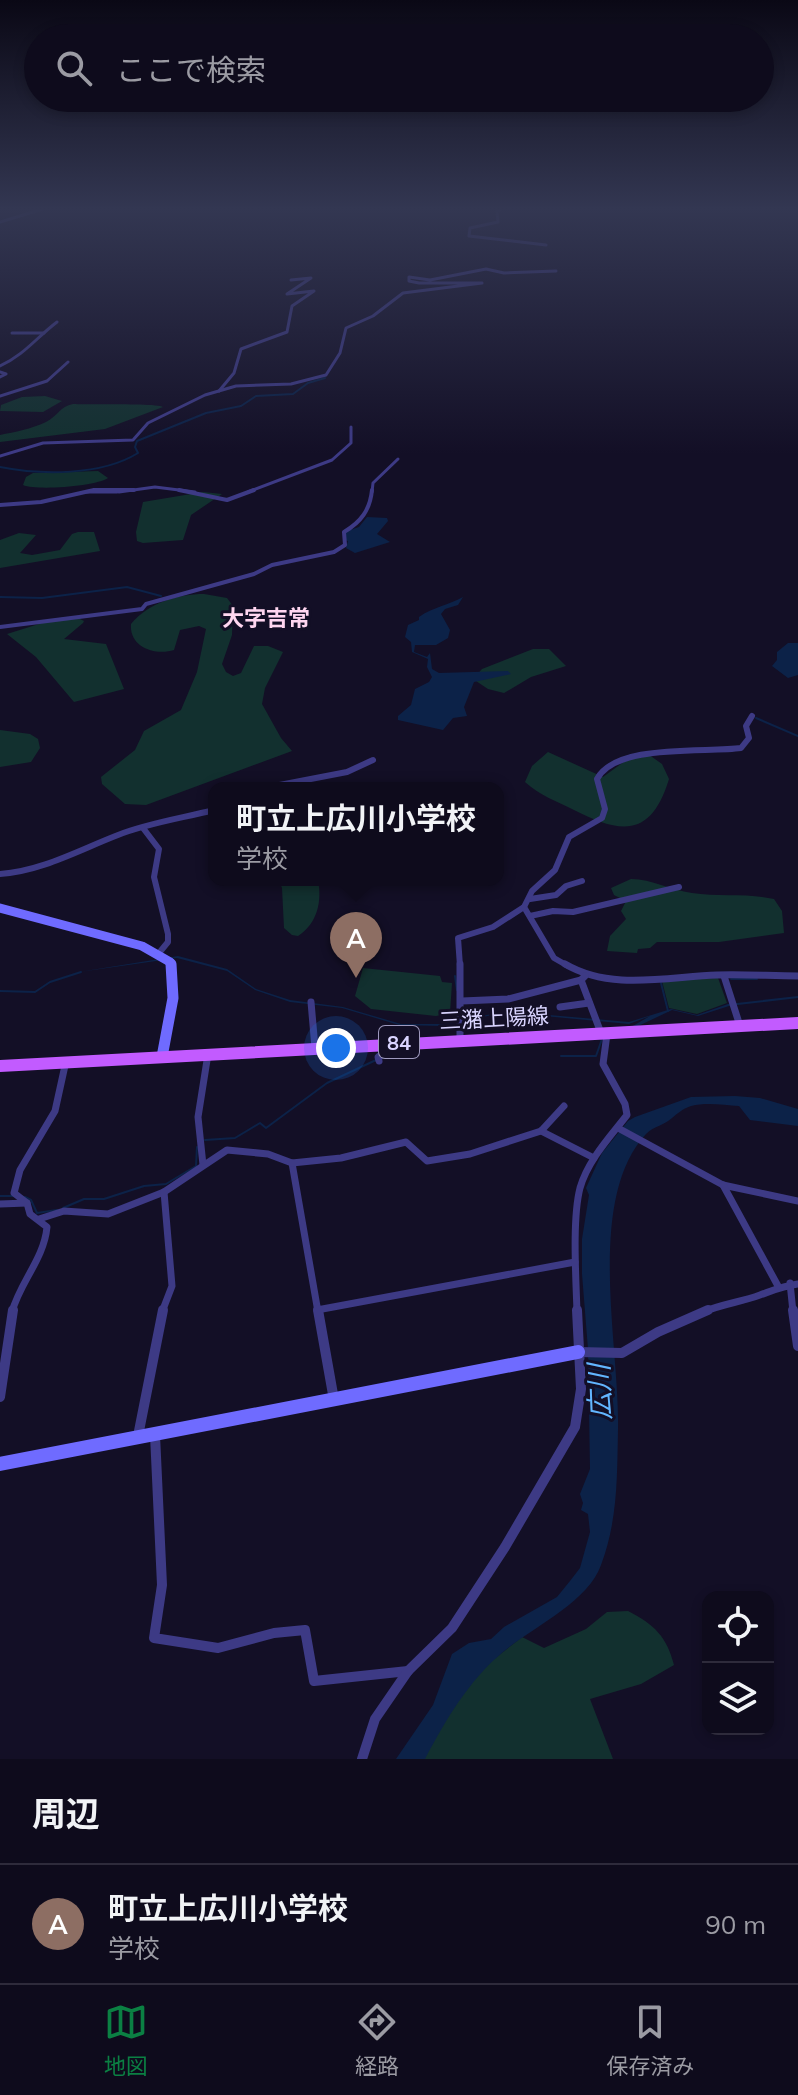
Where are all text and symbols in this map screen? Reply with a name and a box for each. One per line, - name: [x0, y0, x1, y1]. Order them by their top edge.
- search box: [24, 24, 774, 112]
- icon: search: [52, 46, 96, 90]
- text: ここで検索: [116, 51, 266, 89]
- district label: 大字吉常: [222, 604, 310, 632]
- popup: [208, 782, 504, 886]
- text: 町立上広川小学校: [236, 799, 476, 837]
- text: 学校: [236, 842, 288, 875]
- pin: A: [330, 912, 382, 978]
- street label: 三潴上陽線: [438, 1001, 550, 1035]
- road number: 84: [379, 1026, 419, 1058]
- your location: [316, 1028, 356, 1068]
- water label: 広川: [580, 1360, 617, 1421]
- map controls: [702, 1591, 774, 1735]
- button: locate: [702, 1591, 774, 1663]
- button: layers: [702, 1663, 774, 1735]
- text: 周辺: [32, 1792, 100, 1835]
- text: 町立上広川小学校: [108, 1889, 348, 1927]
- text: A: [48, 1908, 68, 1941]
- text: 90 m: [705, 1908, 766, 1941]
- text: 学校: [108, 1932, 160, 1965]
- tab: 地図: [104, 2000, 148, 2080]
- tab: 経路: [355, 2000, 399, 2080]
- tab: 保存済み: [606, 2000, 694, 2080]

